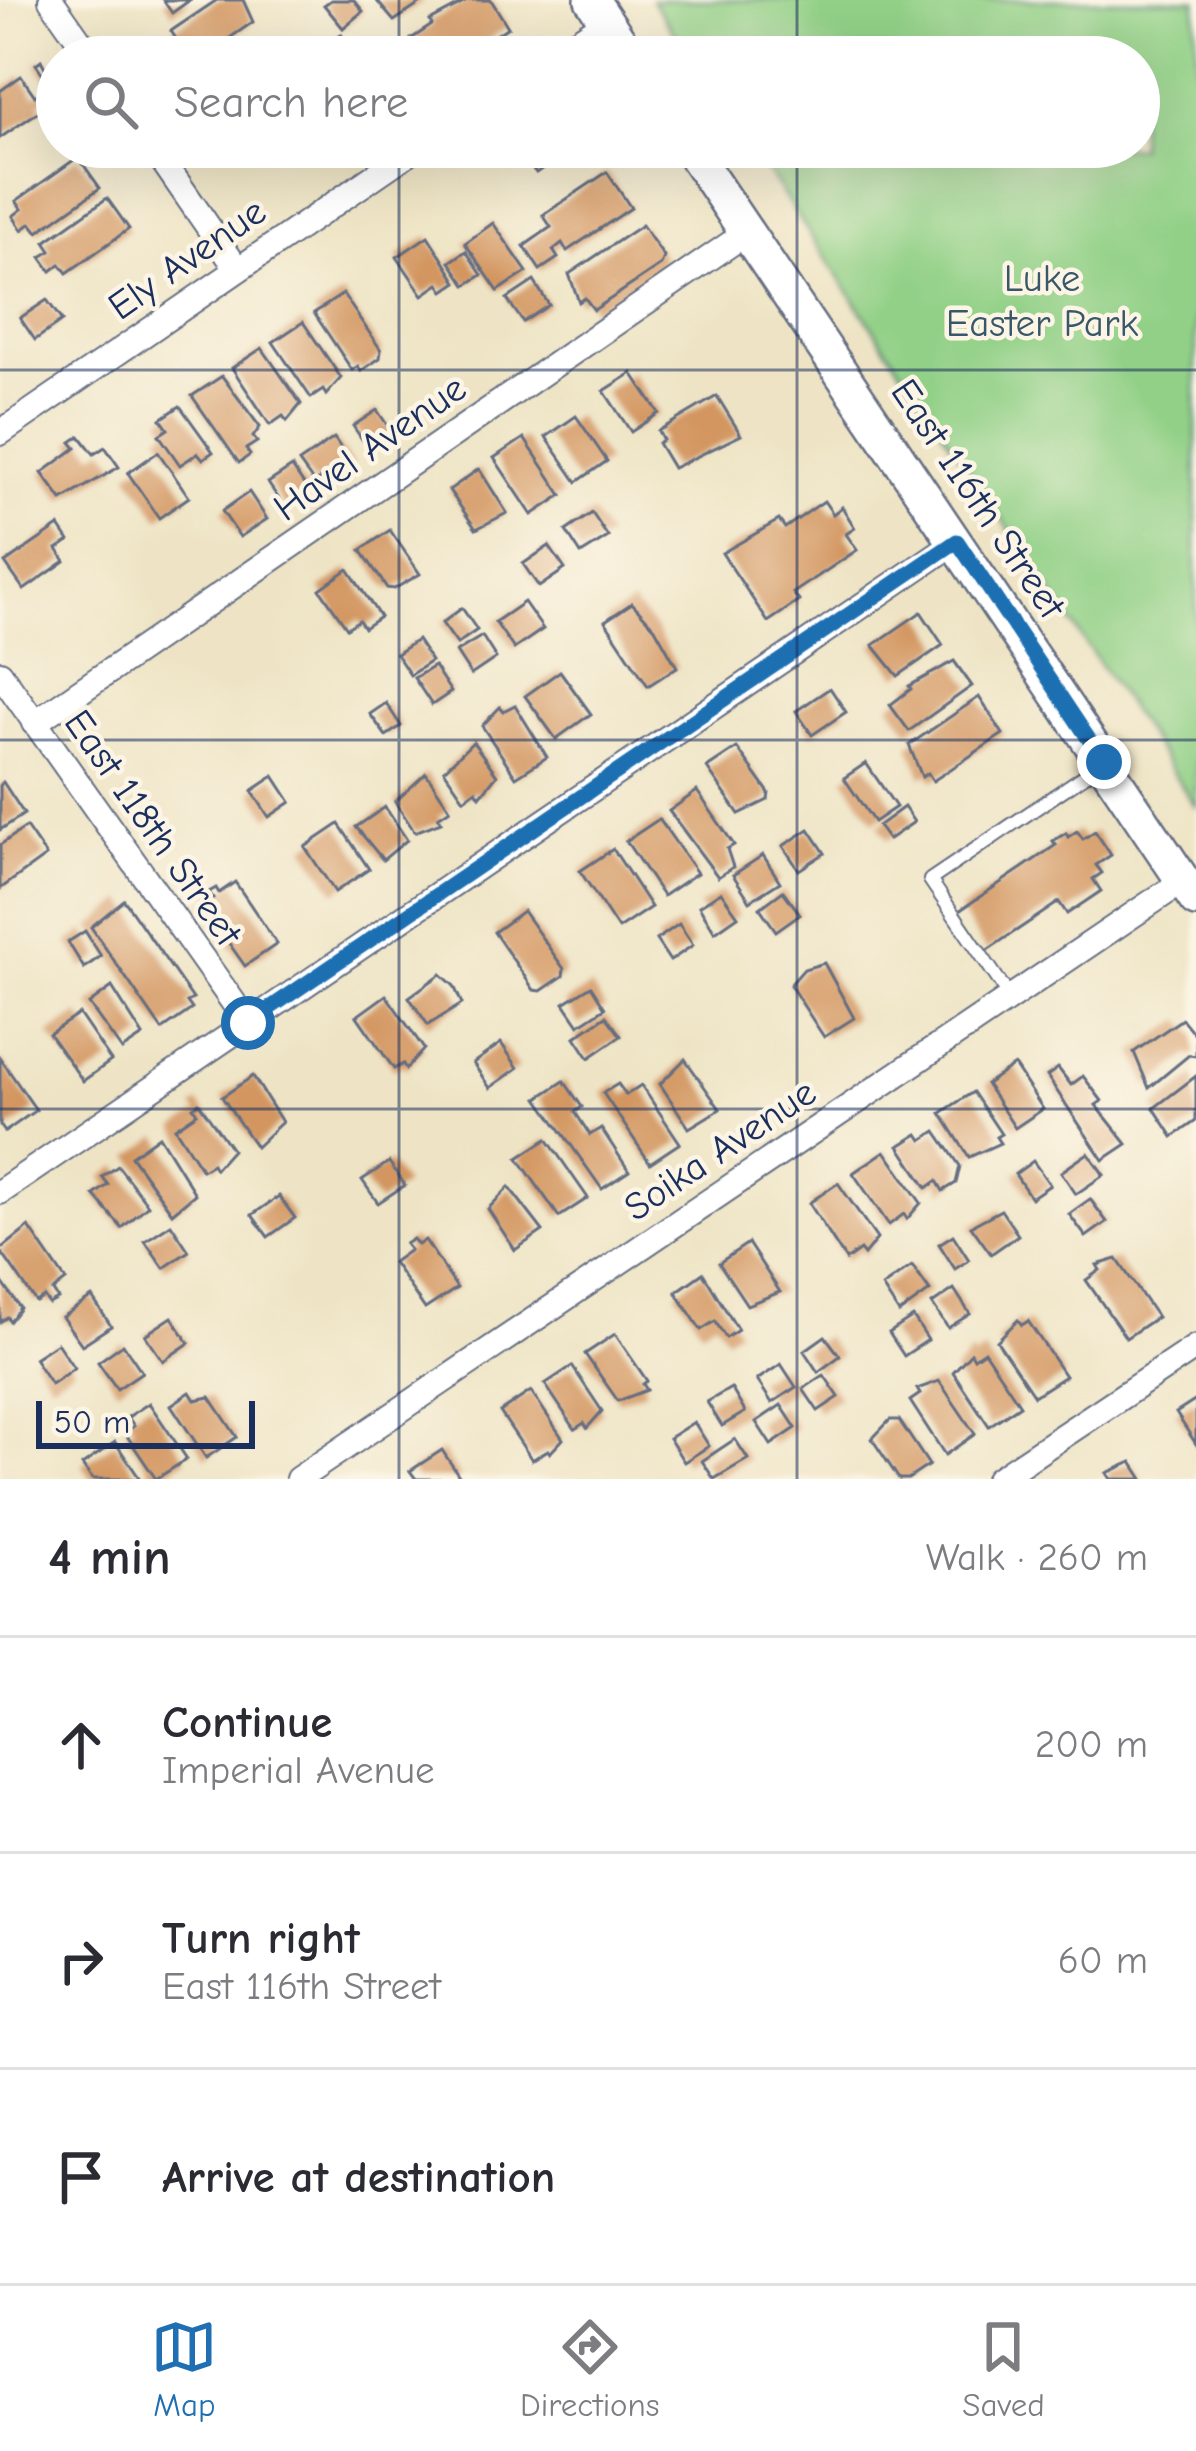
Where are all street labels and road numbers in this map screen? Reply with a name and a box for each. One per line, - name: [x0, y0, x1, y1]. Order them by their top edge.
- street label: Ely Avenue: [100, 189, 274, 329]
- street label: Havel Avenue: [265, 365, 475, 531]
- street label: East 116th Street: [881, 371, 1076, 629]
- street label: East 118th Street: [55, 701, 252, 956]
- street label: Soika Avenue: [616, 1070, 824, 1230]

